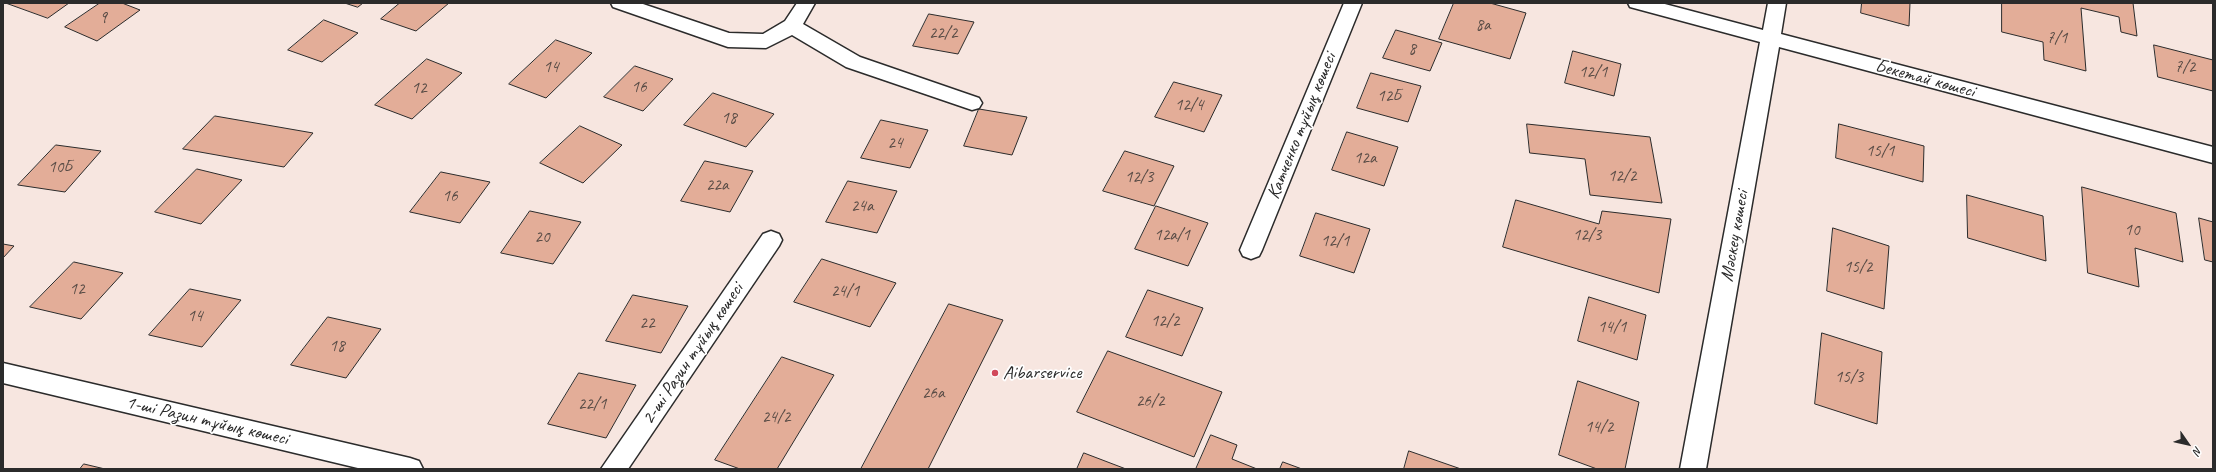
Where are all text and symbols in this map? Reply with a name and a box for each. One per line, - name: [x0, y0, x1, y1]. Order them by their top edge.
- house number: 9: [99, 9, 107, 29]
- house number: 8а: [1475, 16, 1491, 36]
- house number: 22/2: [929, 24, 957, 44]
- house number: 7/1: [2047, 29, 2067, 49]
- house number: 8: [1408, 40, 1416, 60]
- street label: Катченко тұйық көшесі: [1262, 50, 1342, 202]
- street label: Бекетай көшесі: [1873, 55, 1977, 103]
- house number: 14: [543, 58, 559, 78]
- house number: 7/2: [2175, 58, 2195, 78]
- house number: 12/1: [1579, 63, 1607, 83]
- house number: 16: [631, 78, 647, 98]
- house number: 12: [411, 79, 427, 99]
- house number: 12Б: [1377, 87, 1401, 107]
- house number: 12/4: [1175, 96, 1203, 116]
- house number: 18: [721, 109, 737, 129]
- house number: 24: [887, 134, 903, 154]
- house number: 15/1: [1866, 142, 1894, 162]
- house number: 12а: [1354, 149, 1376, 169]
- house number: 10Б: [48, 158, 72, 178]
- house number: 12/2: [1608, 167, 1636, 187]
- house number: 12/3: [1125, 168, 1153, 188]
- house number: 22а: [706, 176, 728, 196]
- house number: 16: [442, 187, 458, 207]
- street label: Мәскеу көшесі: [1716, 189, 1754, 283]
- house number: 24а: [851, 197, 873, 217]
- house number: 10: [2124, 221, 2140, 241]
- house number: 12а/1: [1154, 226, 1190, 246]
- house number: 12/3: [1573, 226, 1601, 246]
- house number: 20: [534, 228, 550, 248]
- house number: 12/1: [1321, 232, 1349, 252]
- house number: 15/2: [1844, 258, 1872, 278]
- street label: 2-ші Разин тұйық көшесі: [637, 279, 749, 429]
- house number: 12: [69, 280, 85, 300]
- house number: 24/1: [831, 282, 859, 302]
- house number: 14: [187, 307, 203, 327]
- house number: 12/2: [1151, 312, 1179, 332]
- house number: 22: [639, 314, 655, 334]
- house number: 14/1: [1598, 318, 1626, 338]
- house number: 18: [329, 337, 345, 357]
- place label: Aibarservice: [1003, 362, 1081, 384]
- marker: Aibarservice: [990, 368, 1000, 378]
- house number: 15/3: [1835, 368, 1863, 388]
- house number: 26а: [922, 384, 944, 404]
- street label: 1-ші Разин тұйық көшесі: [124, 391, 290, 451]
- house number: 26/2: [1136, 392, 1164, 412]
- house number: 22/1: [578, 395, 606, 415]
- house number: 24/2: [762, 408, 790, 428]
- house number: 14/2: [1585, 418, 1613, 438]
- north arrow: [2168, 424, 2208, 464]
- text: N: [2190, 444, 2206, 457]

